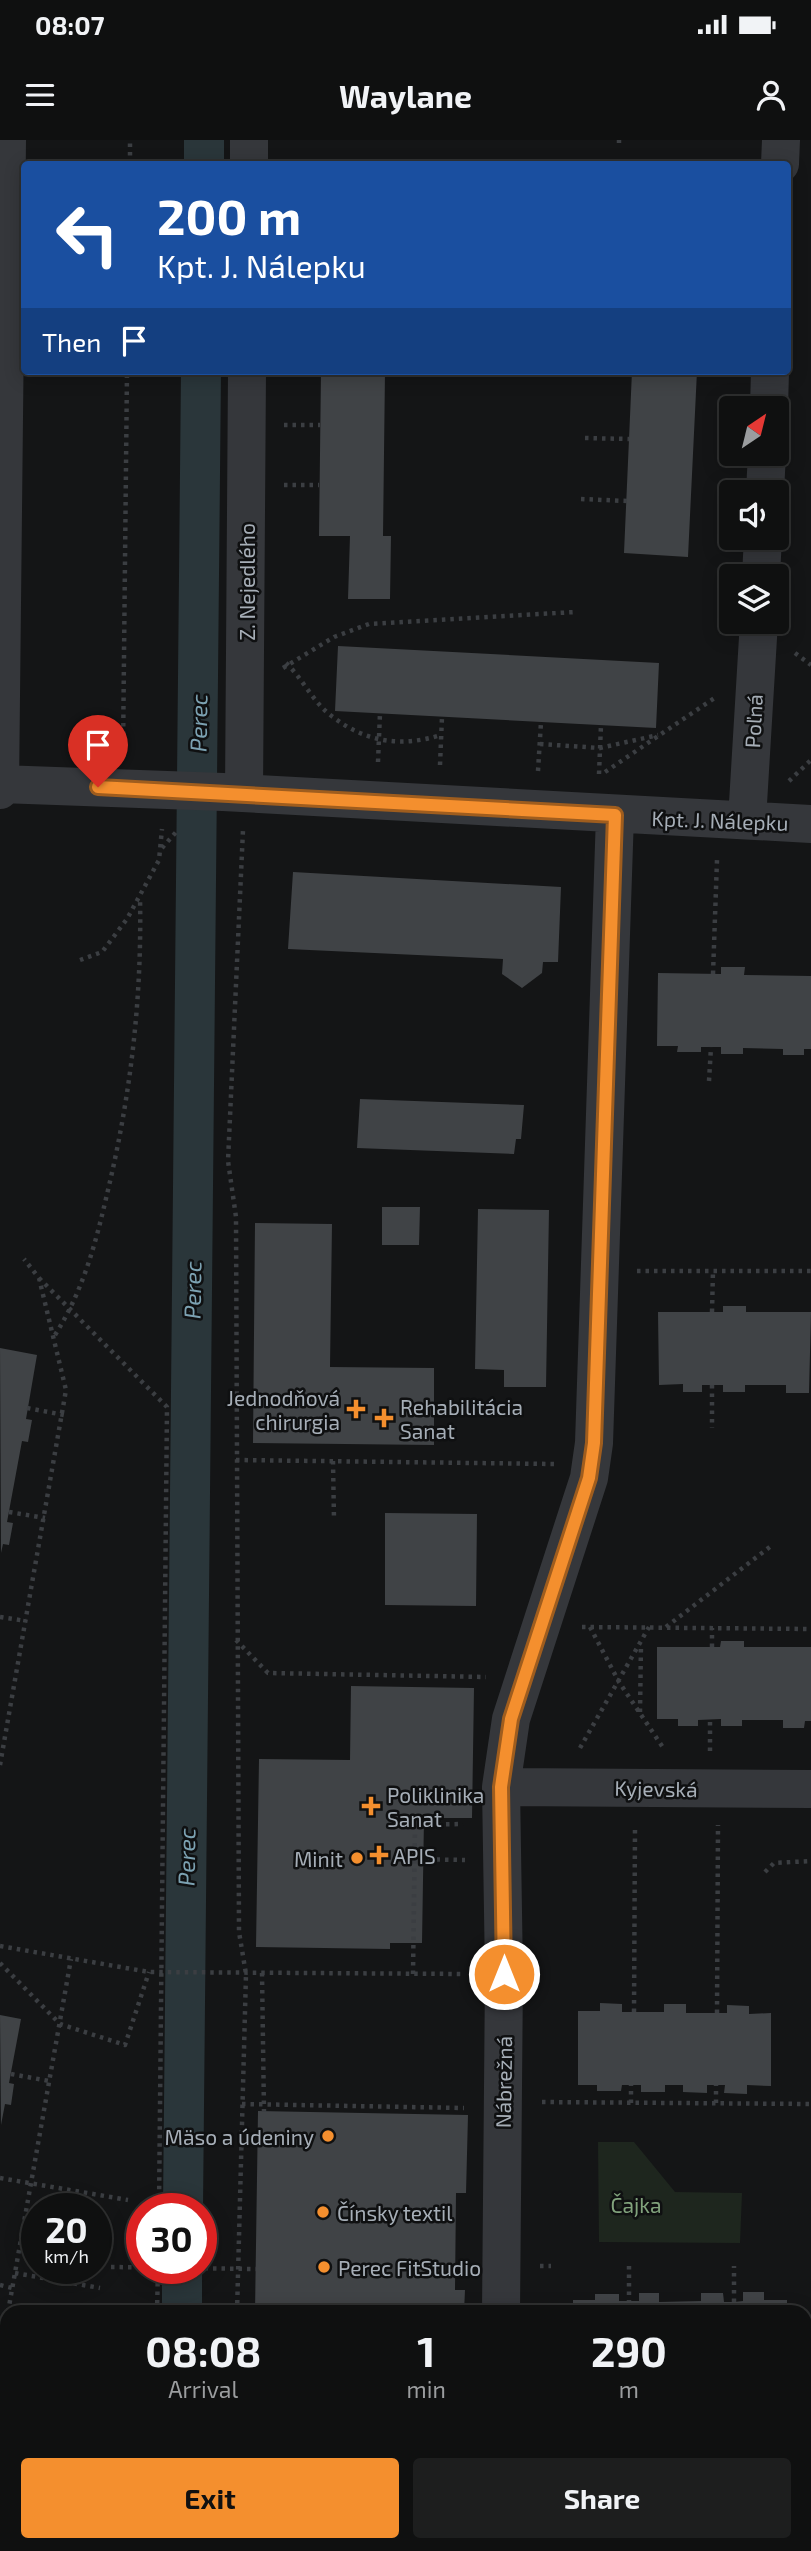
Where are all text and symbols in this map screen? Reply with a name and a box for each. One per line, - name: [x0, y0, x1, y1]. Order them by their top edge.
- text: 08:07: [35, 9, 104, 40]
- icon: menu: [21, 76, 59, 114]
- text: Waylane: [339, 76, 472, 114]
- icon: person: [752, 76, 790, 114]
- text: 200 m: [157, 186, 301, 245]
- icon: left: [42, 189, 133, 280]
- text: Kpt. J. Nálepku: [157, 246, 366, 284]
- icon: arrive: [115, 322, 153, 360]
- text: Then: [42, 326, 101, 357]
- north arrow: [719, 396, 789, 466]
- map controls: [719, 396, 789, 634]
- button: sound: [719, 480, 789, 550]
- street label: Z. Nejedlého: [234, 523, 260, 641]
- button: layers: [719, 564, 789, 634]
- street label: Poľná: [739, 693, 767, 749]
- water label: Perec: [183, 694, 213, 752]
- pin: [68, 715, 128, 787]
- icon: arrive: [79, 726, 117, 764]
- street label: Kpt. J. Nálepku: [651, 805, 789, 835]
- water label: Perec: [177, 1261, 207, 1319]
- place label: Jednodňová chirurgia: [227, 1385, 340, 1434]
- place label: Rehabilitácia Sanat: [400, 1394, 523, 1443]
- marker: Jednodňová chirurgia: [346, 1399, 366, 1419]
- marker: Rehabilitácia Sanat: [374, 1408, 394, 1428]
- street label: Kyjevská: [614, 1775, 698, 1802]
- place label: Poliklinika Sanat: [387, 1782, 484, 1831]
- marker: Poliklinika Sanat: [361, 1796, 381, 1816]
- water label: Perec: [171, 1828, 201, 1886]
- place label: APIS: [393, 1843, 436, 1868]
- place label: Minit: [294, 1846, 343, 1871]
- marker: APIS: [371, 1847, 387, 1863]
- marker: Minit: [349, 1850, 365, 1866]
- position arrow: [467, 1937, 541, 2011]
- street label: Nábrežná: [490, 2036, 516, 2128]
- place label: Mäso a údeniny: [165, 2124, 314, 2149]
- marker: Mäso a údeniny: [320, 2128, 336, 2144]
- park label: Čajka: [611, 2192, 661, 2218]
- speed limit sign: 30: [126, 2193, 217, 2284]
- place label: Čínsky textil: [337, 2200, 453, 2225]
- marker: Čínsky textil: [315, 2204, 331, 2220]
- text: 20: [45, 2208, 88, 2250]
- text: km/h: [44, 2245, 89, 2267]
- place label: Perec FitStudio: [338, 2255, 481, 2280]
- marker: Perec FitStudio: [316, 2259, 332, 2275]
- text: 08:08: [145, 2325, 261, 2375]
- text: 1: [417, 2325, 435, 2375]
- text: 290: [591, 2325, 667, 2375]
- text: Arrival: [168, 2375, 238, 2403]
- text: min: [407, 2375, 446, 2403]
- text: m: [619, 2375, 639, 2403]
- button: Exit: [21, 2458, 399, 2538]
- button: Share: [413, 2458, 791, 2538]

